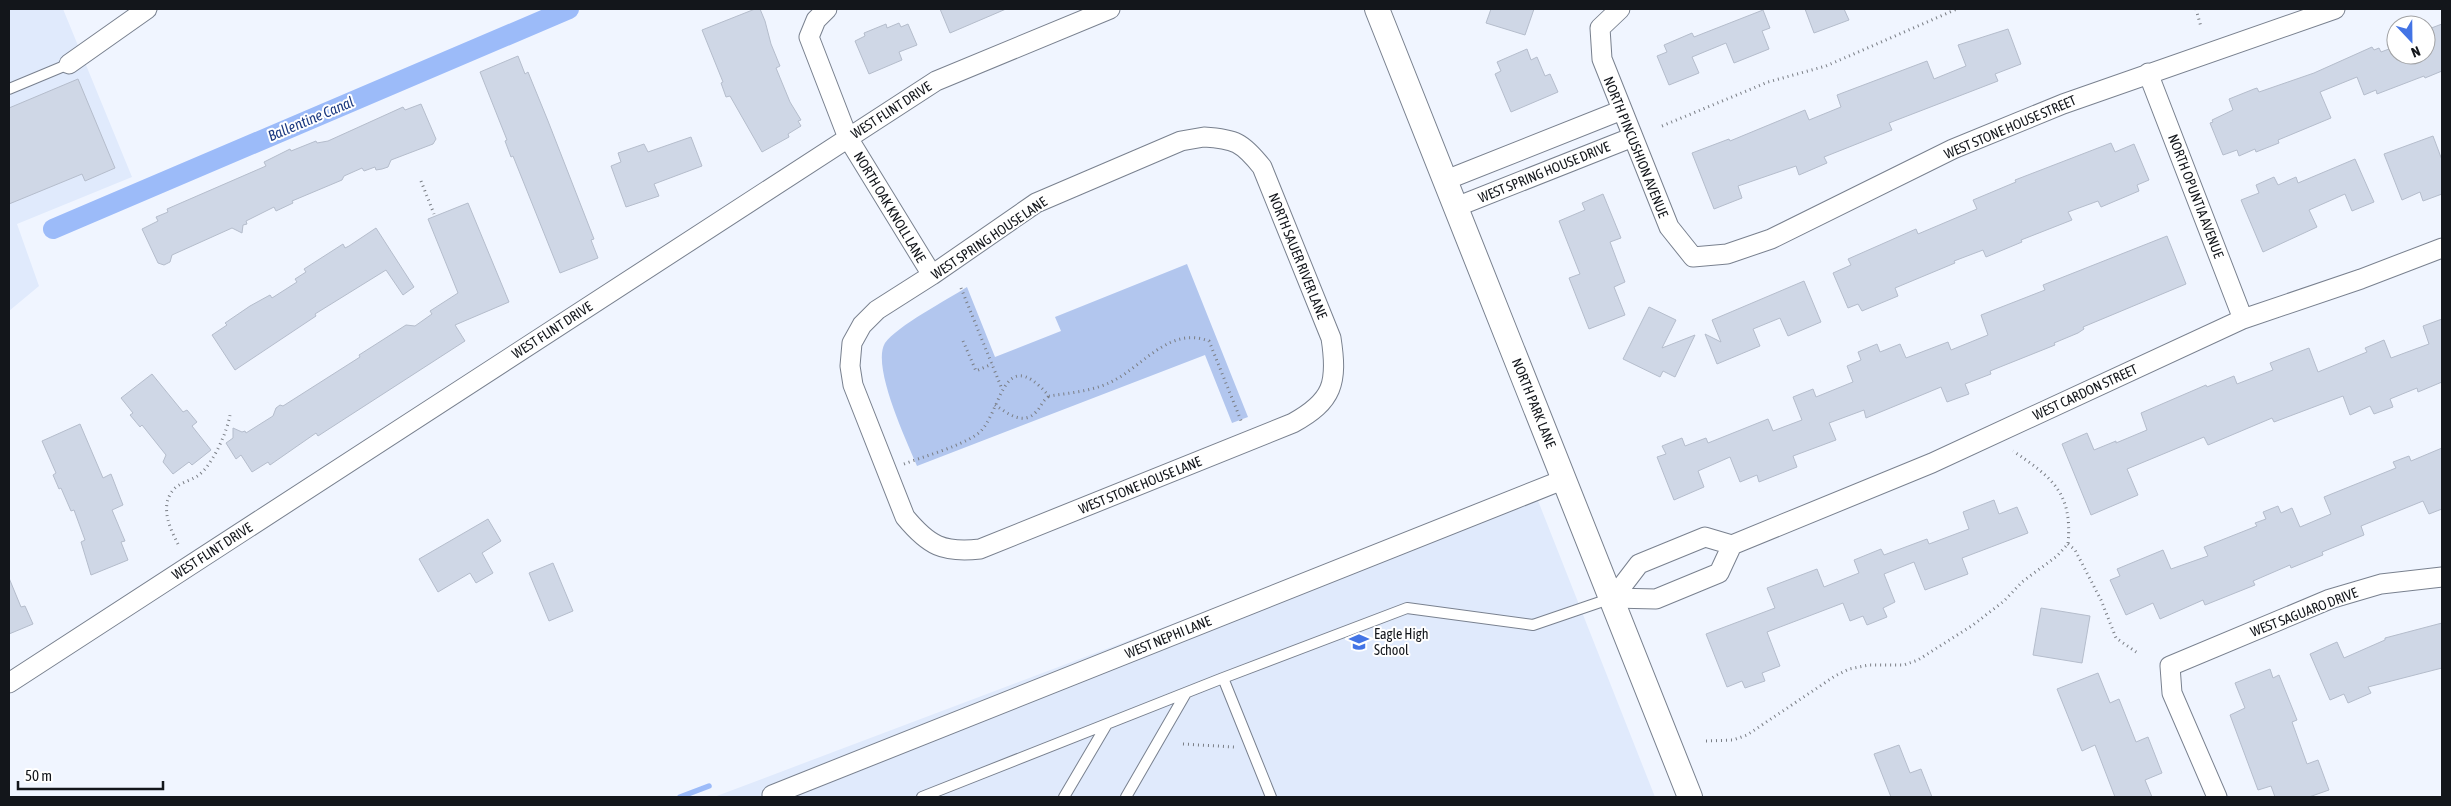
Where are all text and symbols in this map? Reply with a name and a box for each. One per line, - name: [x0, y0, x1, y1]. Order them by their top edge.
- north arrow: [2386, 15, 2436, 65]
- text: N: [2409, 43, 2423, 61]
- street label: NORTH PINCUSHION AVENUE: [1600, 74, 1672, 220]
- street label: WEST FLINT DRIVE: [848, 78, 934, 142]
- street label: WEST STONE HOUSE STREET: [1942, 92, 2078, 162]
- water label: Ballentine Canal: [265, 93, 356, 144]
- street label: NORTH OPUNTIA AVENUE: [2165, 132, 2227, 260]
- street label: WEST SPRING HOUSE DRIVE: [1476, 138, 1612, 206]
- street label: NORTH OAK KNOLL LANE: [851, 149, 929, 265]
- street label: NORTH SAUER RIVER LANE: [1265, 191, 1331, 321]
- street label: WEST SPRING HOUSE LANE: [928, 193, 1050, 283]
- street label: WEST FLINT DRIVE: [509, 298, 595, 362]
- street label: NORTH PARK LANE: [1509, 356, 1559, 450]
- street label: WEST CARDON STREET: [2030, 361, 2140, 423]
- street label: WEST STONE HOUSE LANE: [1076, 453, 1204, 517]
- street label: WEST FLINT DRIVE: [169, 519, 255, 583]
- street label: WEST SAGUARO DRIVE: [2248, 584, 2360, 640]
- street label: WEST NEPHI LANE: [1123, 612, 1213, 662]
- place label: Eagle High School: [1374, 626, 1429, 658]
- school or university icon: Eagle High School: [1348, 631, 1370, 653]
- scale bar: [18, 758, 162, 790]
- text: 50 m: [25, 767, 52, 784]

